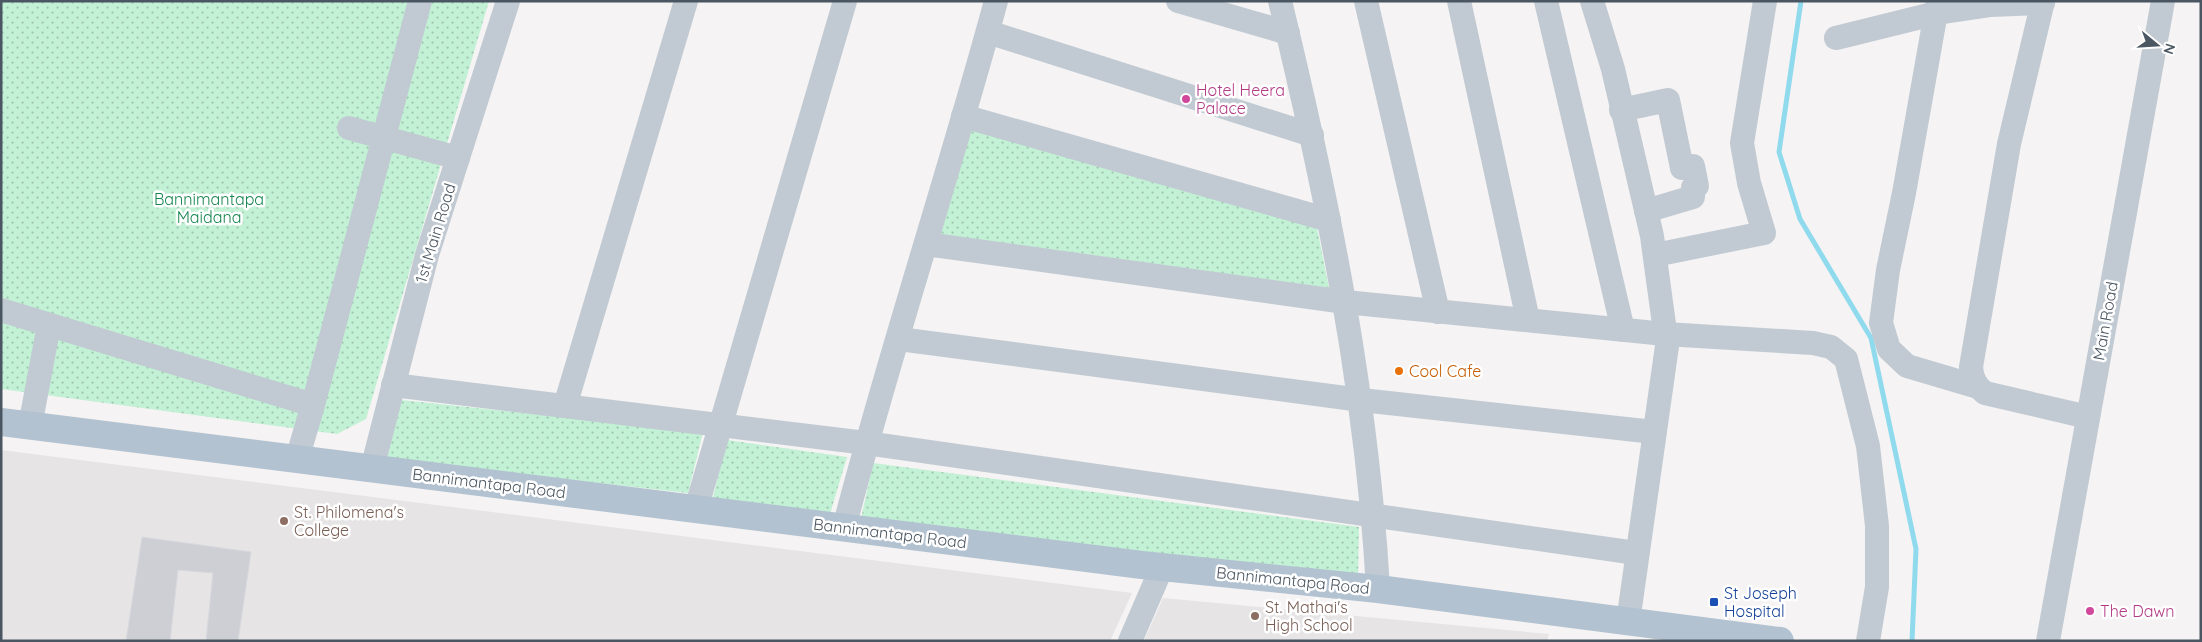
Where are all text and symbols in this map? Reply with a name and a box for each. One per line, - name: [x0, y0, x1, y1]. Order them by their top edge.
- north arrow: [2132, 20, 2182, 70]
- text: N: [2159, 41, 2180, 57]
- place label: Hotel Heera Palace: [1196, 80, 1285, 118]
- marker: Hotel Heera Palace: [1180, 93, 1192, 105]
- street label: 1st Main Road: [410, 181, 460, 285]
- park label: Bannimantapa Maidana: [154, 189, 264, 227]
- street label: Main Road: [2088, 280, 2122, 362]
- place label: Cool Cafe: [1409, 361, 1481, 381]
- marker: Cool Cafe: [1393, 365, 1405, 377]
- street label: Bannimantapa Road: [411, 464, 567, 502]
- place label: St. Philomena's College: [294, 502, 404, 540]
- street label: Bannimantapa Road: [812, 514, 968, 552]
- marker: St. Philomena's College: [278, 515, 290, 527]
- street label: Bannimantapa Road: [1215, 562, 1371, 598]
- place label: St Joseph Hospital: [1724, 583, 1797, 621]
- marker: St Joseph Hospital: [1708, 596, 1720, 608]
- place label: St. Mathai's High School: [1265, 597, 1353, 635]
- place label: The Dawn: [2100, 601, 2175, 621]
- marker: The Dawn: [2084, 605, 2096, 617]
- marker: St. Mathai's High School: [1249, 610, 1261, 622]

